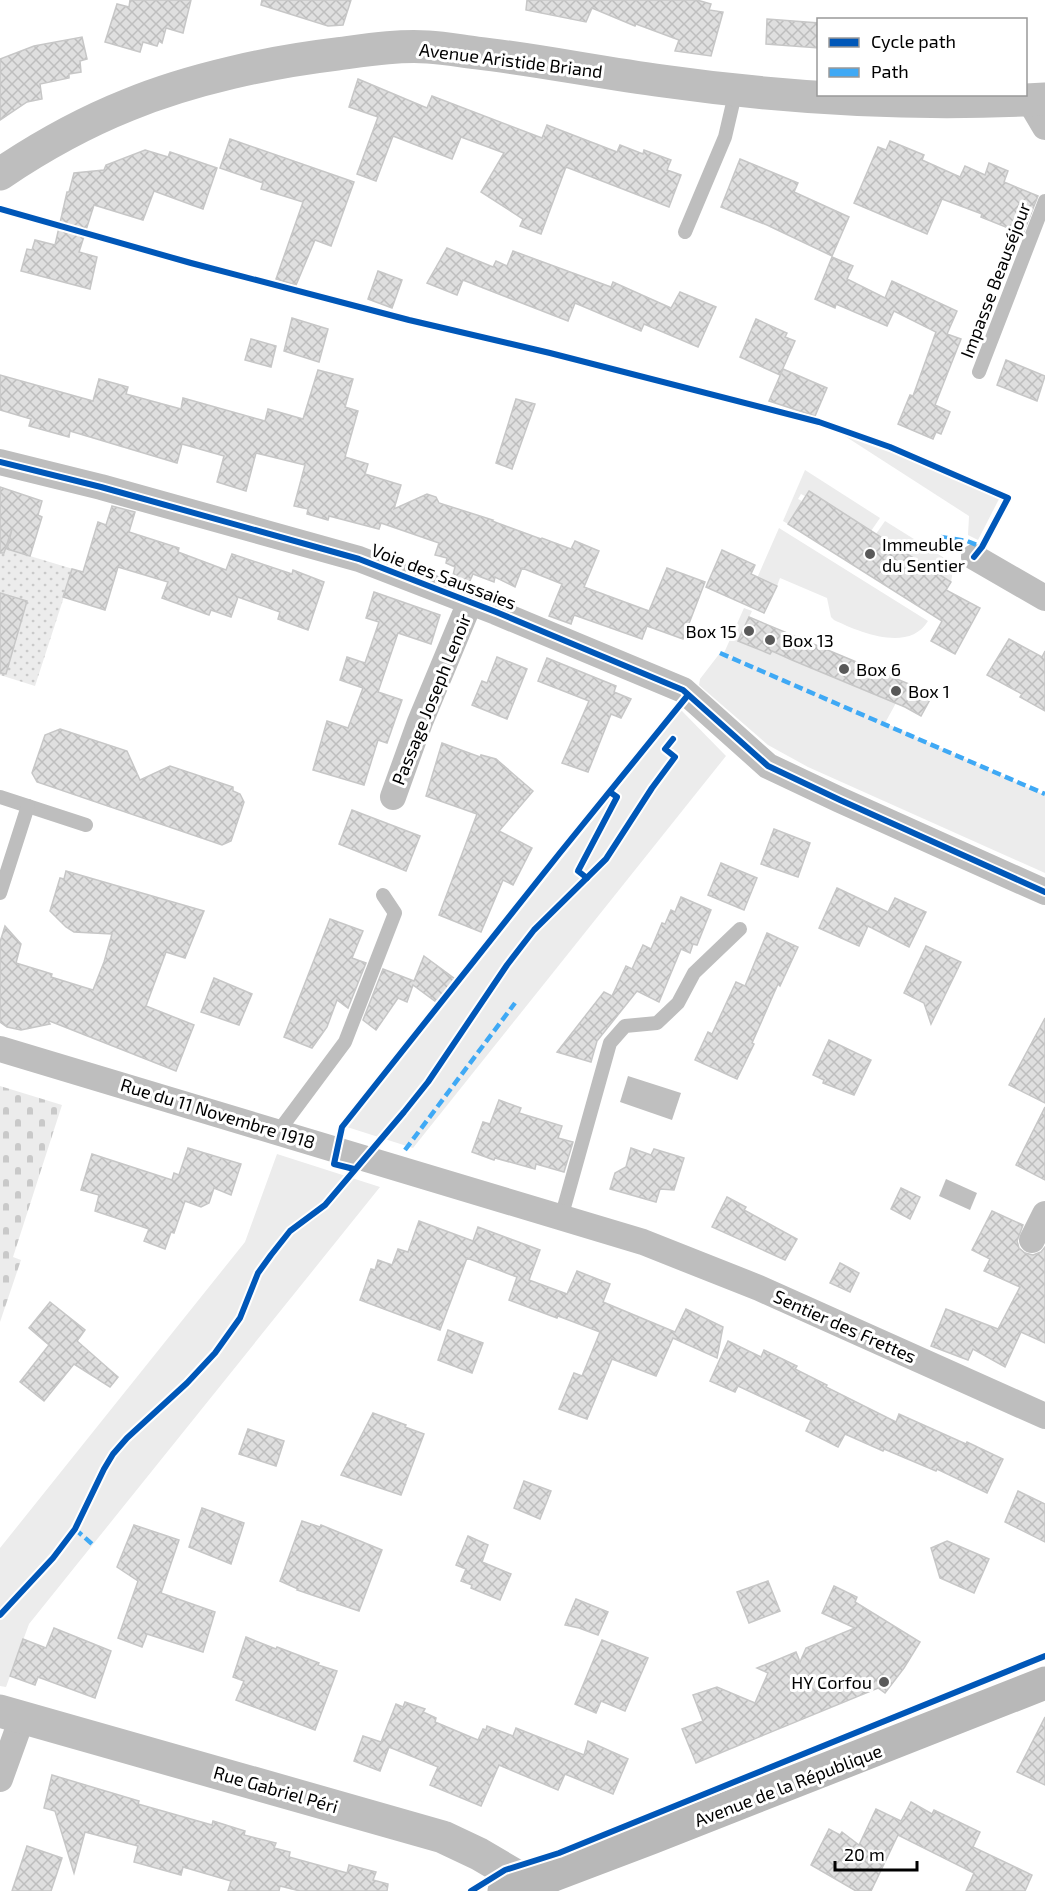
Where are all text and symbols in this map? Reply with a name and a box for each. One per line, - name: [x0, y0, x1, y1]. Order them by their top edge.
- legend: [817, 18, 1027, 96]
- text: Cycle path: [871, 30, 956, 52]
- street label: Avenue Aristide Briand: [418, 38, 604, 82]
- text: Path: [871, 60, 909, 82]
- street label: Impasse Beauséjour: [955, 199, 1035, 361]
- place label: Immeuble du Sentier: [882, 533, 965, 576]
- street label: Voie des Saussaies: [368, 538, 520, 614]
- marker: Immeuble du Sentier: [863, 547, 877, 561]
- street label: Passage Joseph Lenoir: [386, 610, 476, 788]
- place label: Box 15: [685, 620, 737, 642]
- marker: Box 15: [742, 624, 756, 638]
- place label: Box 13: [782, 629, 834, 651]
- marker: Box 13: [763, 633, 777, 647]
- place label: Box 6: [856, 658, 901, 680]
- marker: Box 6: [837, 662, 851, 676]
- place label: Box 1: [908, 680, 950, 702]
- marker: Box 1: [889, 684, 903, 698]
- street label: Rue du 11 Novembre 1918: [118, 1073, 318, 1153]
- street label: Sentier des Frettes: [770, 1285, 920, 1367]
- place label: HY Corfou: [791, 1671, 872, 1693]
- marker: HY Corfou: [877, 1675, 891, 1689]
- street label: Avenue de la République: [691, 1739, 885, 1831]
- street label: Rue Gabriel Péri: [211, 1761, 341, 1817]
- scale bar: [835, 1834, 918, 1872]
- text: 20 m: [844, 1843, 885, 1865]

